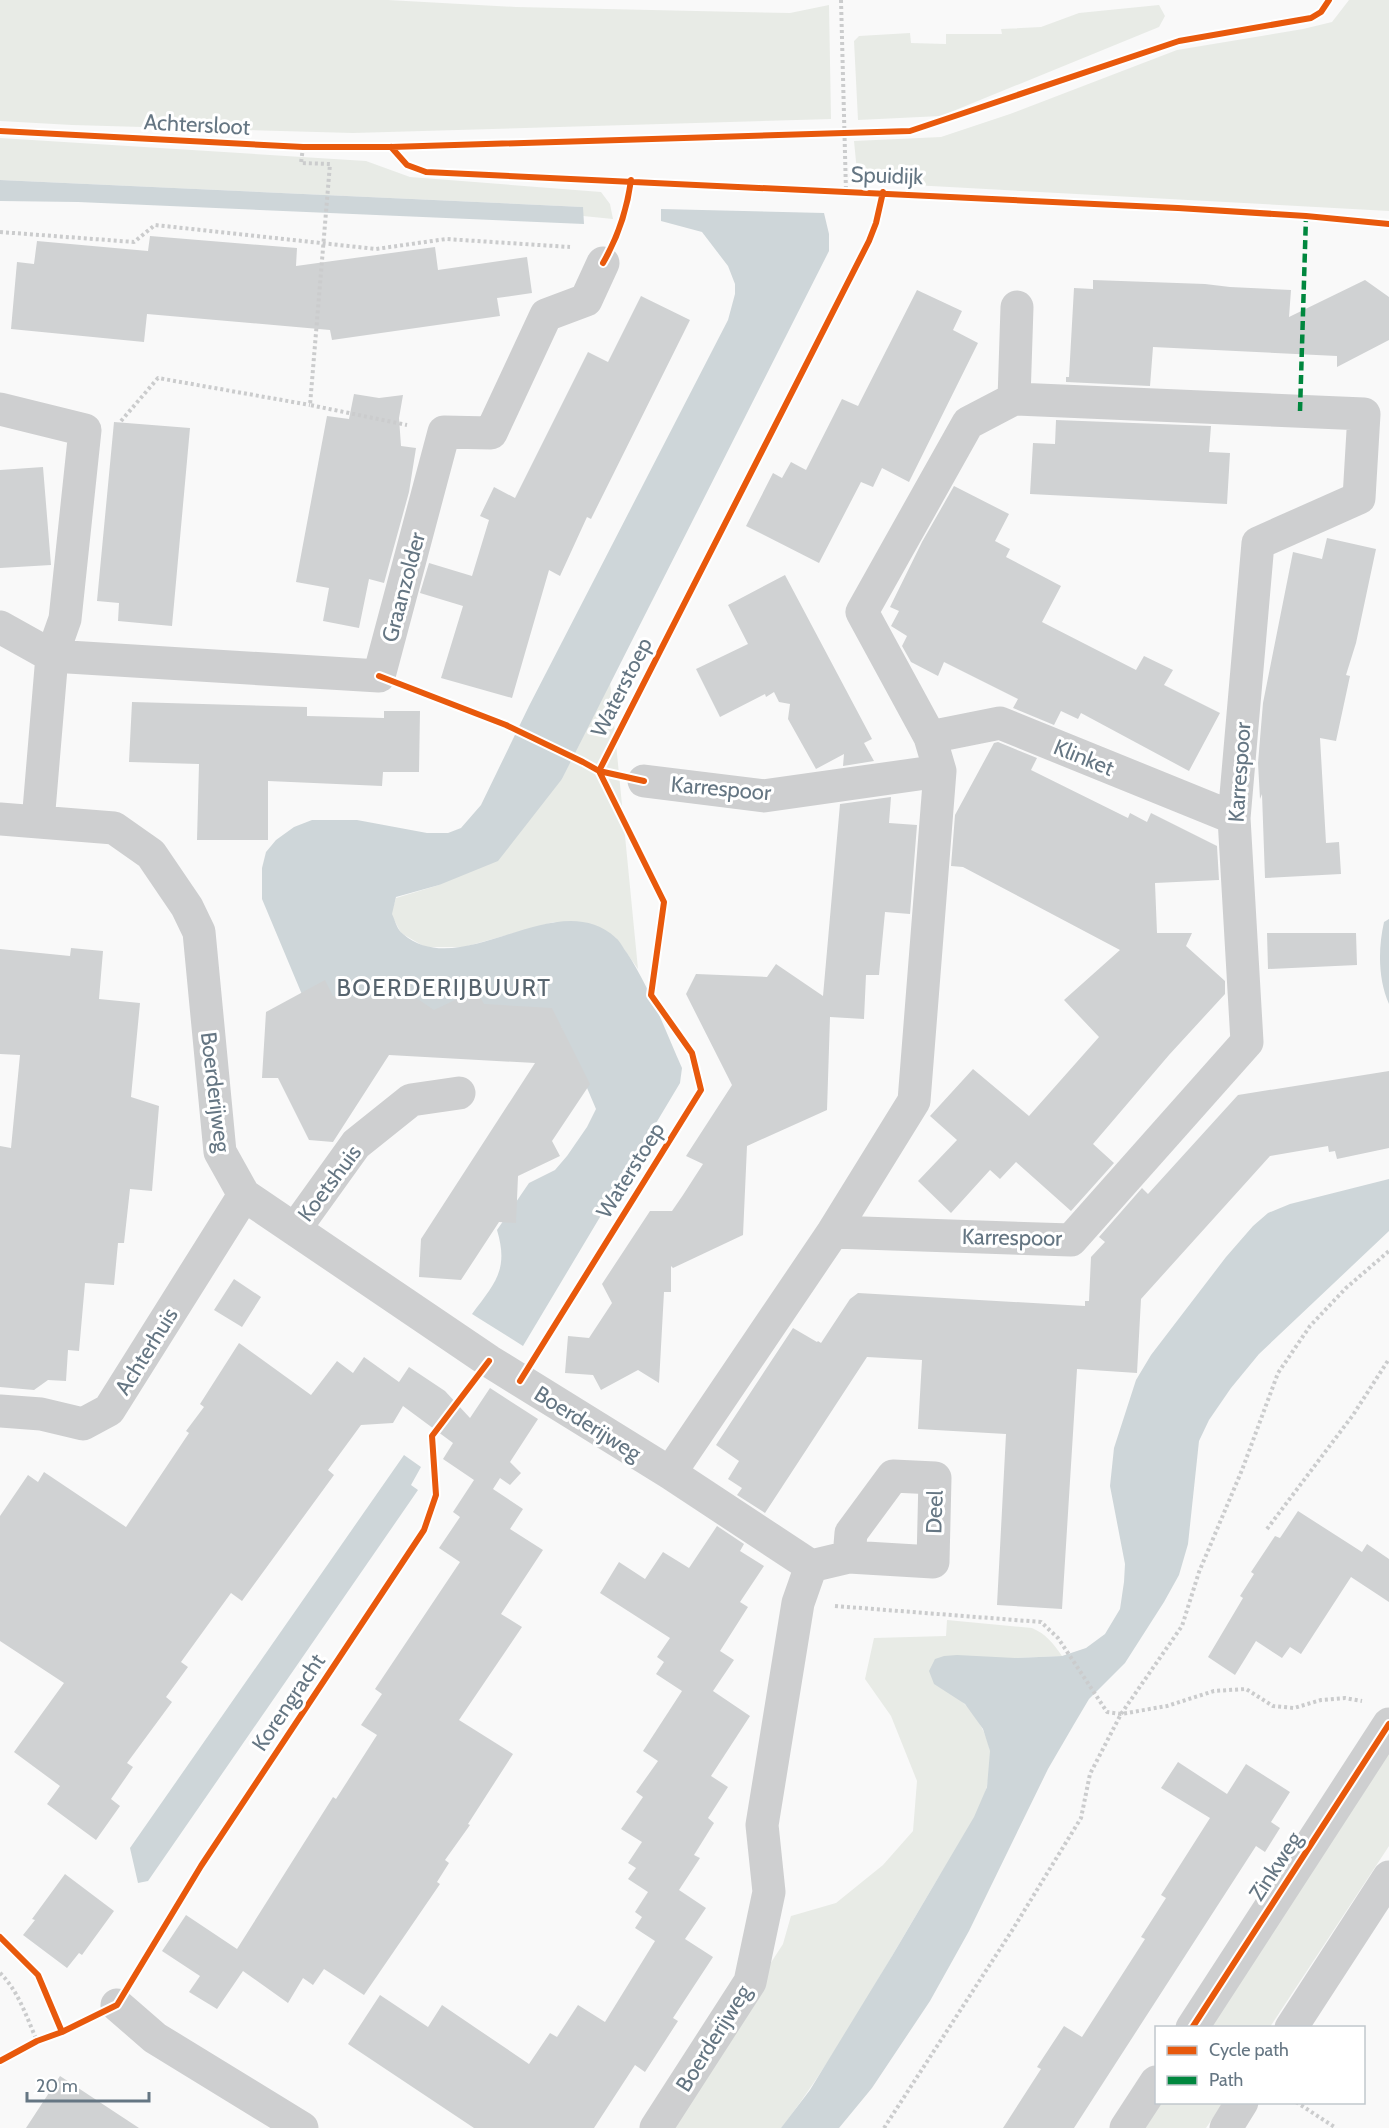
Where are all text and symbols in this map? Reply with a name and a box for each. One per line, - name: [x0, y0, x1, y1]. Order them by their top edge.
- street label: Achtersloot: [143, 108, 251, 141]
- street label: Spuidijk: [850, 161, 924, 190]
- street label: Graanzolder: [376, 529, 431, 645]
- street label: Waterstoep: [585, 633, 658, 741]
- street label: Karrespoor: [1223, 721, 1256, 823]
- street label: Klinket: [1050, 733, 1118, 782]
- street label: Karrespoor: [670, 771, 772, 806]
- district label: BOERDERIJBUURT: [336, 973, 552, 1002]
- street label: Boerderijweg: [195, 1030, 236, 1155]
- street label: Waterstoep: [590, 1117, 670, 1223]
- street label: Koetshuis: [292, 1140, 367, 1227]
- street label: Karrespoor: [962, 1223, 1062, 1252]
- street label: Achterhuis: [109, 1303, 184, 1400]
- street label: Boerderijweg: [529, 1380, 647, 1467]
- street label: Deel: [920, 1489, 949, 1534]
- street label: Korengracht: [246, 1648, 331, 1756]
- street label: Zinkweg: [1243, 1826, 1308, 1906]
- street label: Boerderijweg: [670, 1979, 757, 2097]
- legend: [1155, 2026, 1365, 2104]
- text: Cycle path: [1209, 2039, 1289, 2061]
- scale bar: [27, 2065, 148, 2103]
- text: Path: [1209, 2069, 1243, 2091]
- text: 20 m: [36, 2075, 78, 2097]

